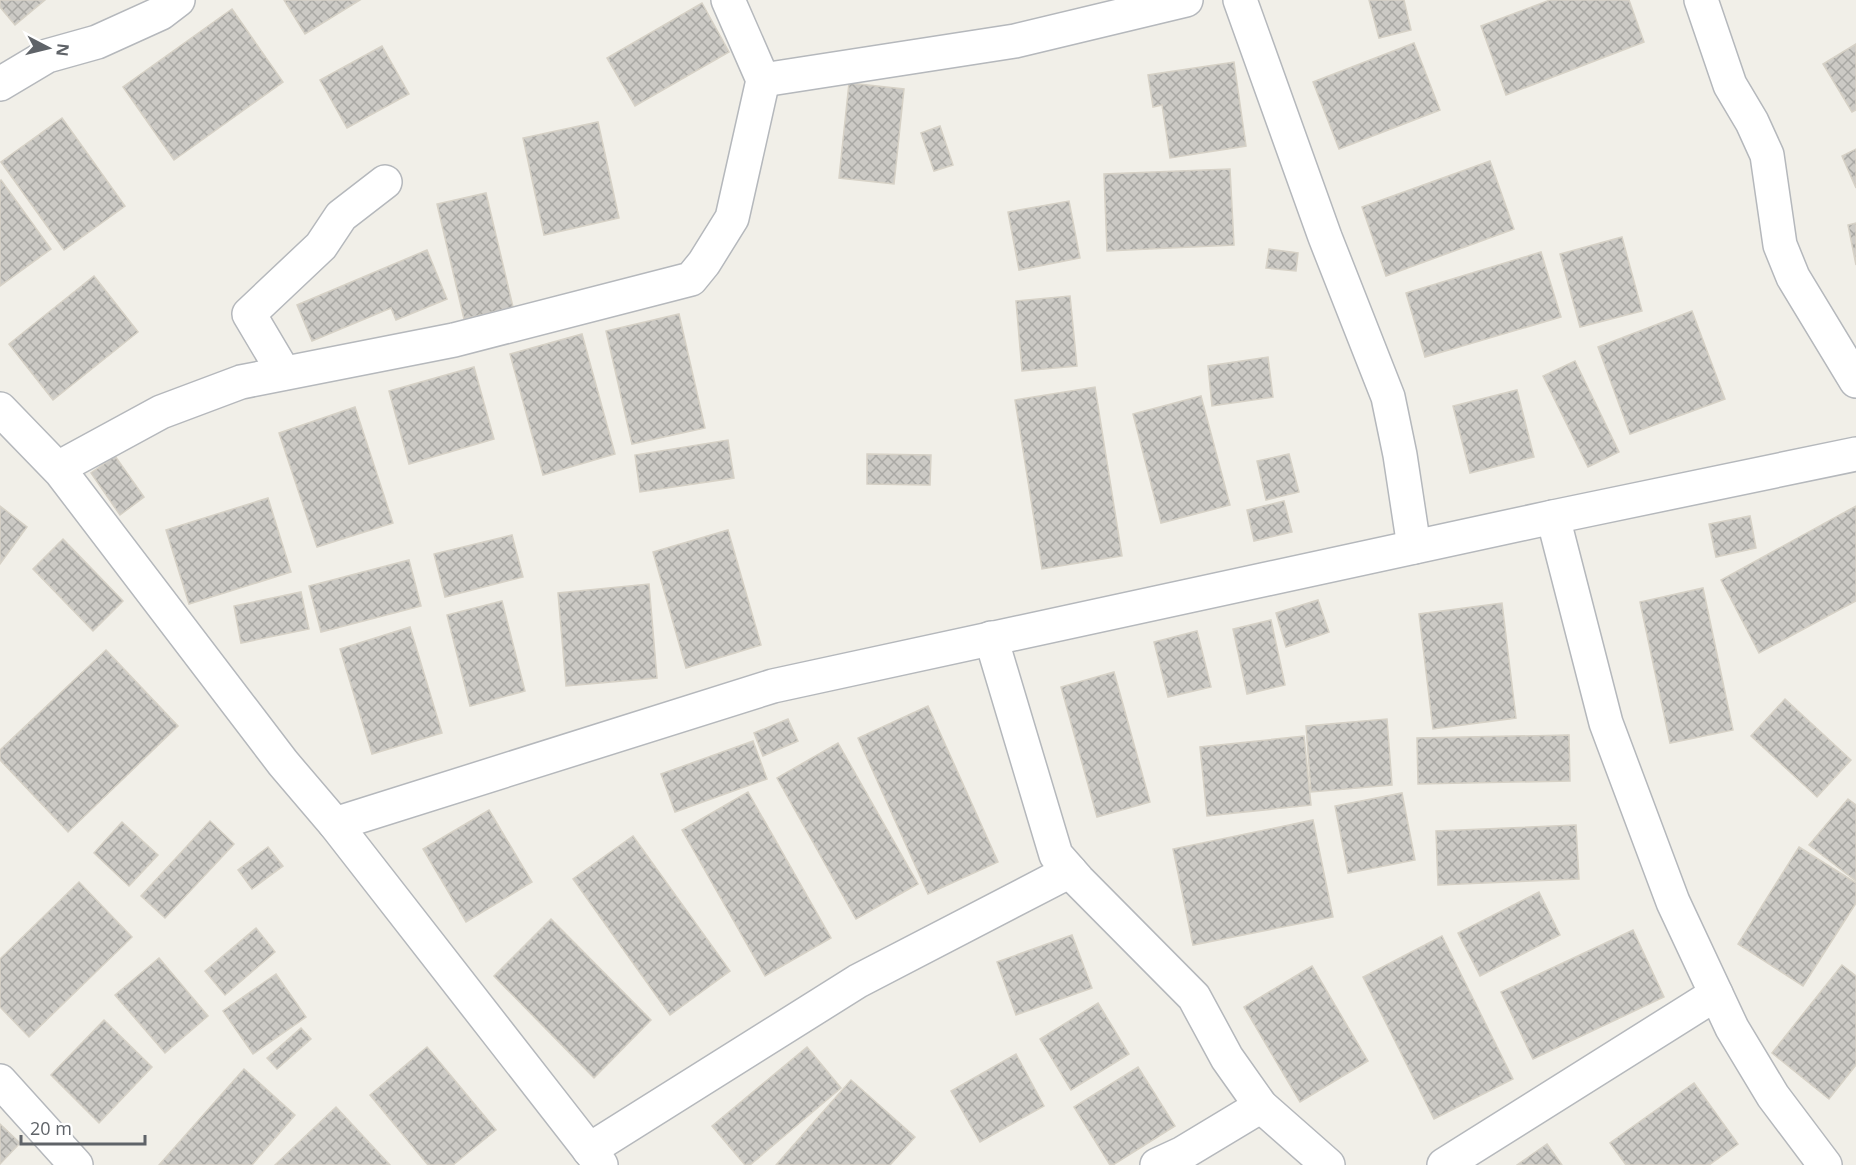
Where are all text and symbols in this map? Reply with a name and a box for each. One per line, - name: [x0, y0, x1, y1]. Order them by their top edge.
- north arrow: [18, 18, 78, 78]
- text: N: [51, 42, 75, 58]
- scale bar: [21, 1108, 146, 1146]
- text: 20 m: [30, 1116, 72, 1140]

